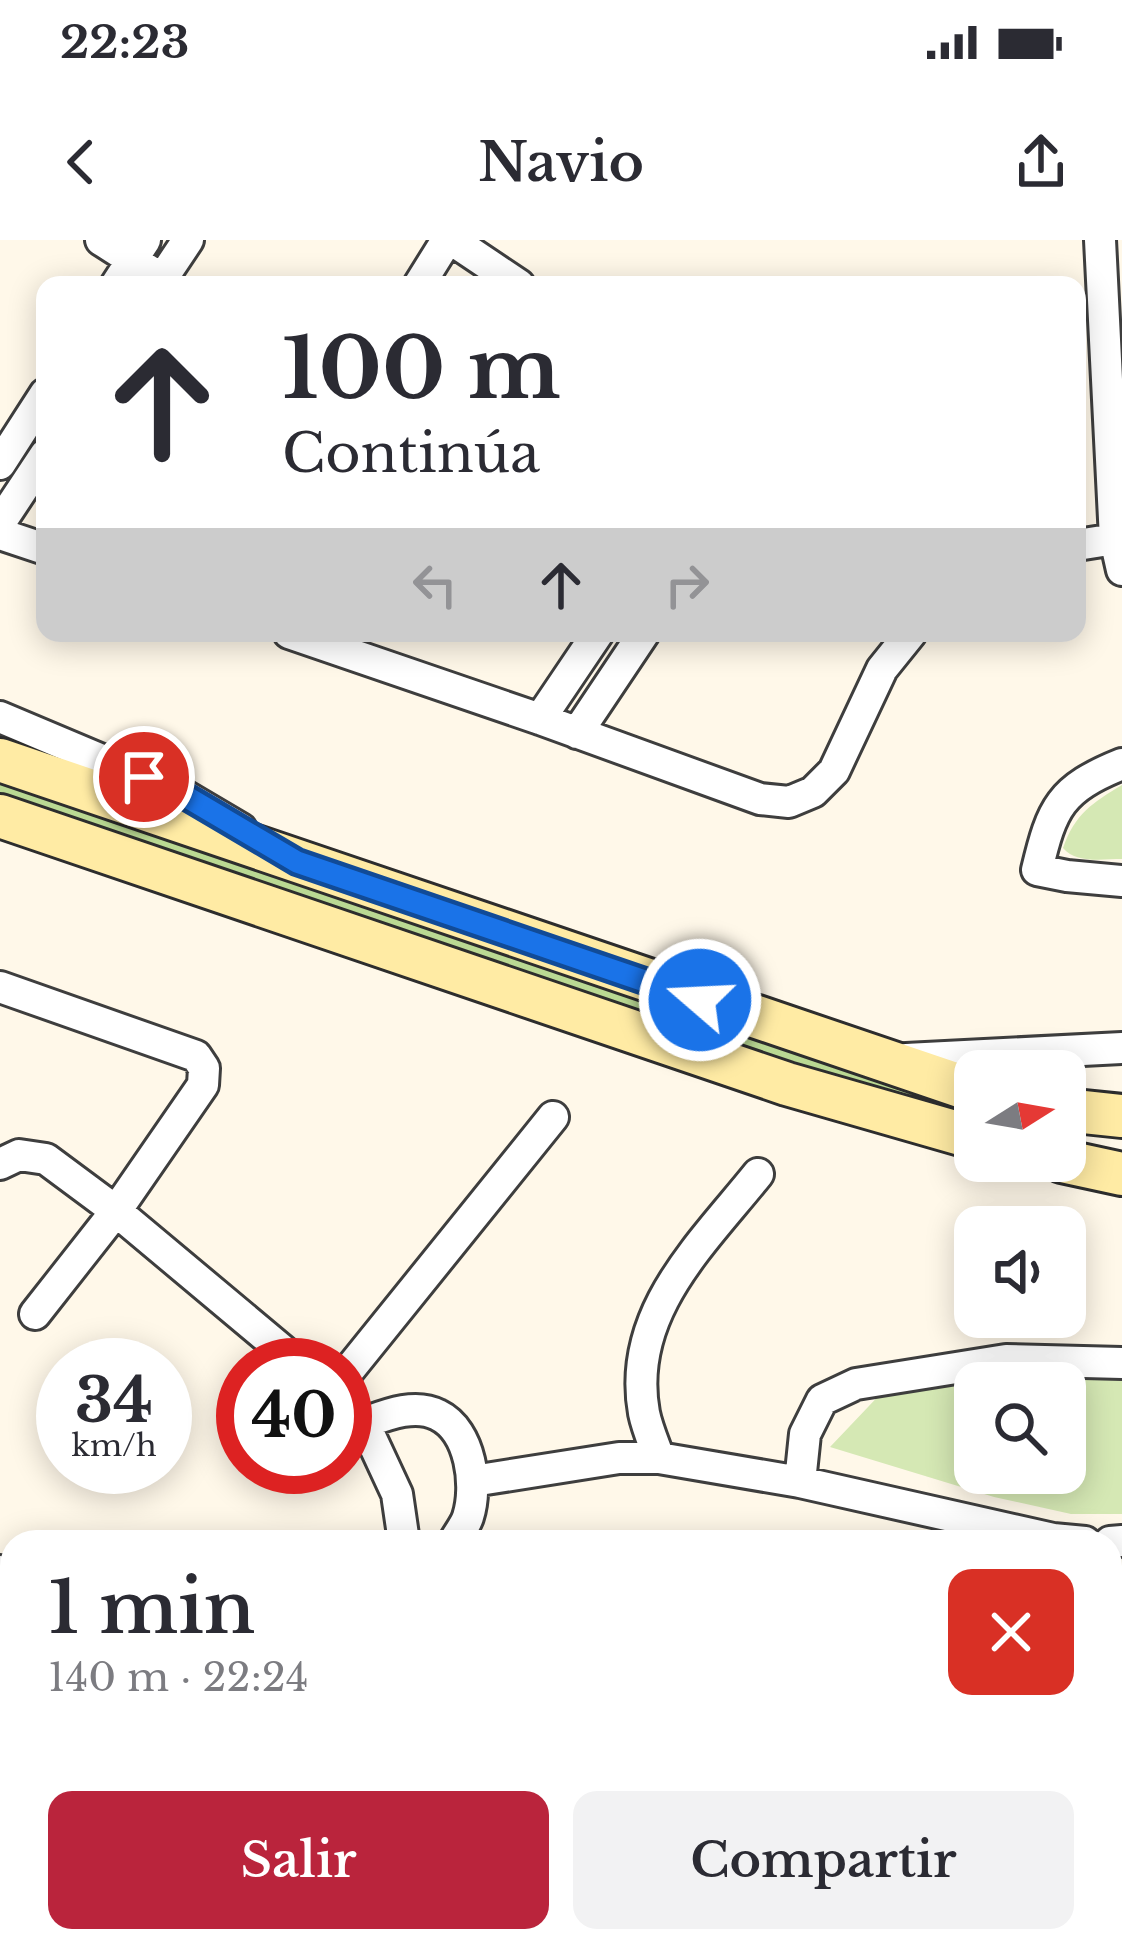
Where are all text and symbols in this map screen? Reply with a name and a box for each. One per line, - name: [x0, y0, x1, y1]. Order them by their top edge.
- text: 22:23: [60, 14, 189, 70]
- icon: back: [48, 129, 114, 195]
- text: Navio: [478, 129, 644, 196]
- icon: share: [1008, 129, 1074, 195]
- text: 100 m: [282, 317, 561, 421]
- icon: ahead: [84, 324, 240, 480]
- text: Continúa: [282, 420, 540, 487]
- icon: left: [402, 552, 468, 618]
- icon: ahead: [528, 552, 594, 618]
- icon: right: [654, 552, 720, 618]
- pin: [93, 726, 195, 828]
- icon: arrive: [111, 744, 177, 810]
- position arrow: [637, 937, 763, 1063]
- north arrow: [954, 1050, 1086, 1182]
- map controls: [954, 1050, 1086, 1494]
- button: sound: [954, 1206, 1086, 1338]
- speed limit sign: 40: [216, 1338, 372, 1494]
- button: search: [954, 1362, 1086, 1494]
- text: 34: [75, 1364, 153, 1438]
- text: km/h: [71, 1427, 157, 1464]
- text: 1 min: [48, 1563, 255, 1652]
- button: close: [948, 1569, 1074, 1695]
- text: 140 m · 22:24: [48, 1653, 309, 1702]
- button: Salir: [48, 1791, 549, 1929]
- button: Compartir: [573, 1791, 1074, 1929]

